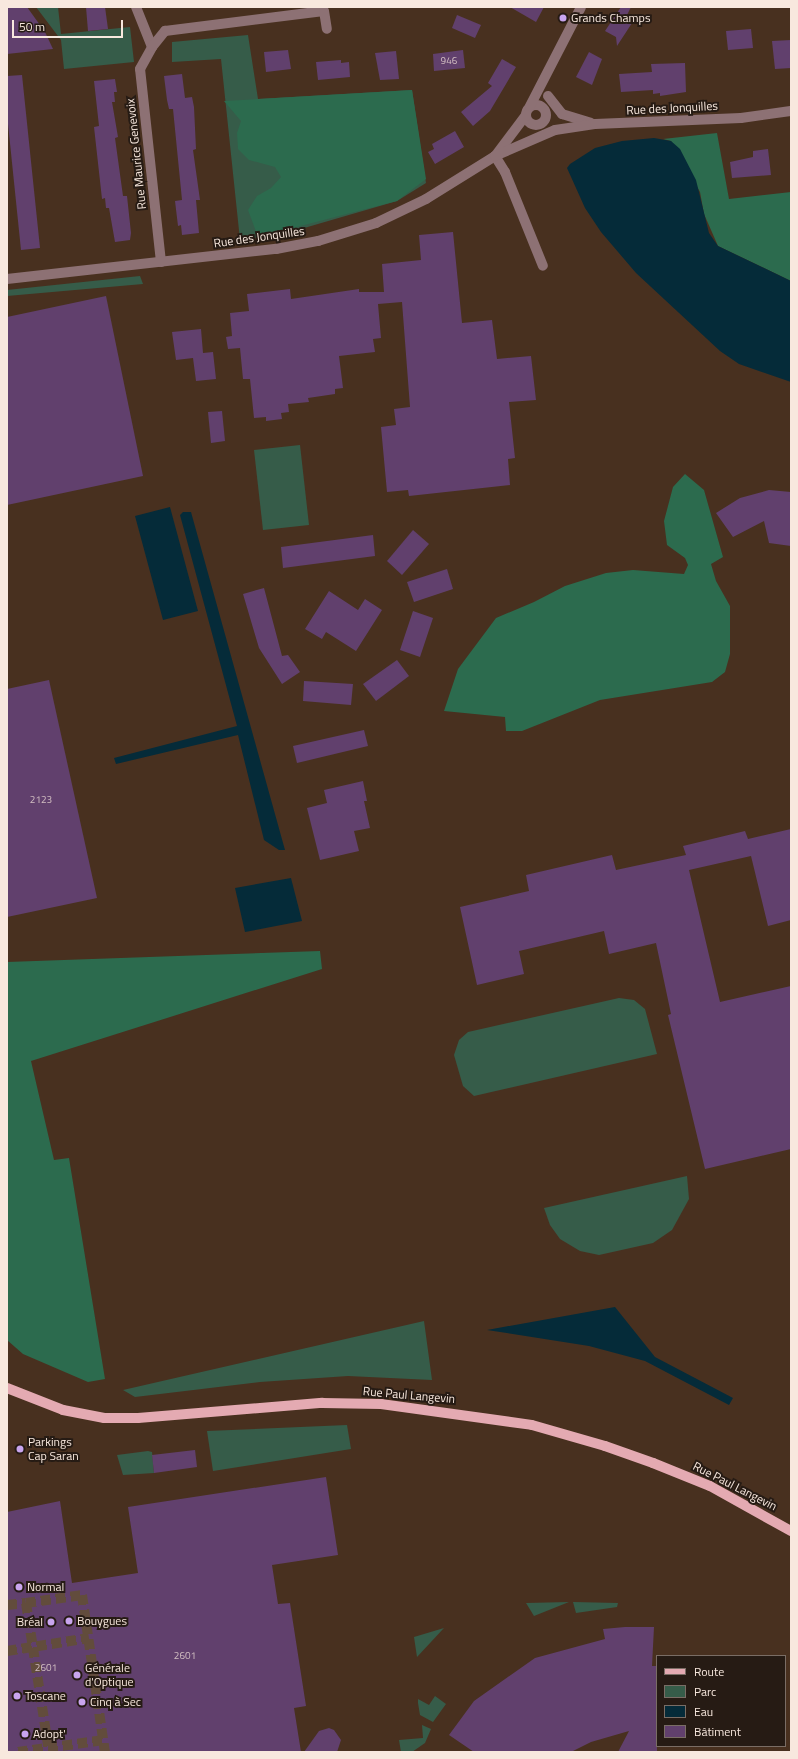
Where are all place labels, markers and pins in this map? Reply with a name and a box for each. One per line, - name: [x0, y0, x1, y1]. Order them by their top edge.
- place label: Grands Champs: [571, 11, 650, 25]
- marker: Grands Champs: [558, 13, 568, 23]
- place label: Parkings Cap Saran: [28, 1435, 79, 1463]
- marker: Parkings Cap Saran: [15, 1444, 25, 1454]
- place label: Normal: [27, 1580, 64, 1594]
- marker: Normal: [14, 1582, 24, 1592]
- place label: Bouygues: [77, 1614, 127, 1628]
- place label: Bréal: [17, 1615, 43, 1629]
- marker: Bouygues: [64, 1616, 74, 1626]
- marker: Bréal: [46, 1617, 56, 1627]
- place label: Générale d'Optique: [85, 1661, 134, 1689]
- marker: Générale d'Optique: [72, 1670, 82, 1680]
- place label: Toscane: [25, 1689, 66, 1703]
- marker: Toscane: [12, 1691, 22, 1701]
- place label: Cinq à Sec: [90, 1695, 141, 1709]
- marker: Cinq à Sec: [77, 1697, 87, 1707]
- place label: Adopt': [33, 1727, 66, 1741]
- marker: Adopt': [20, 1729, 30, 1739]

